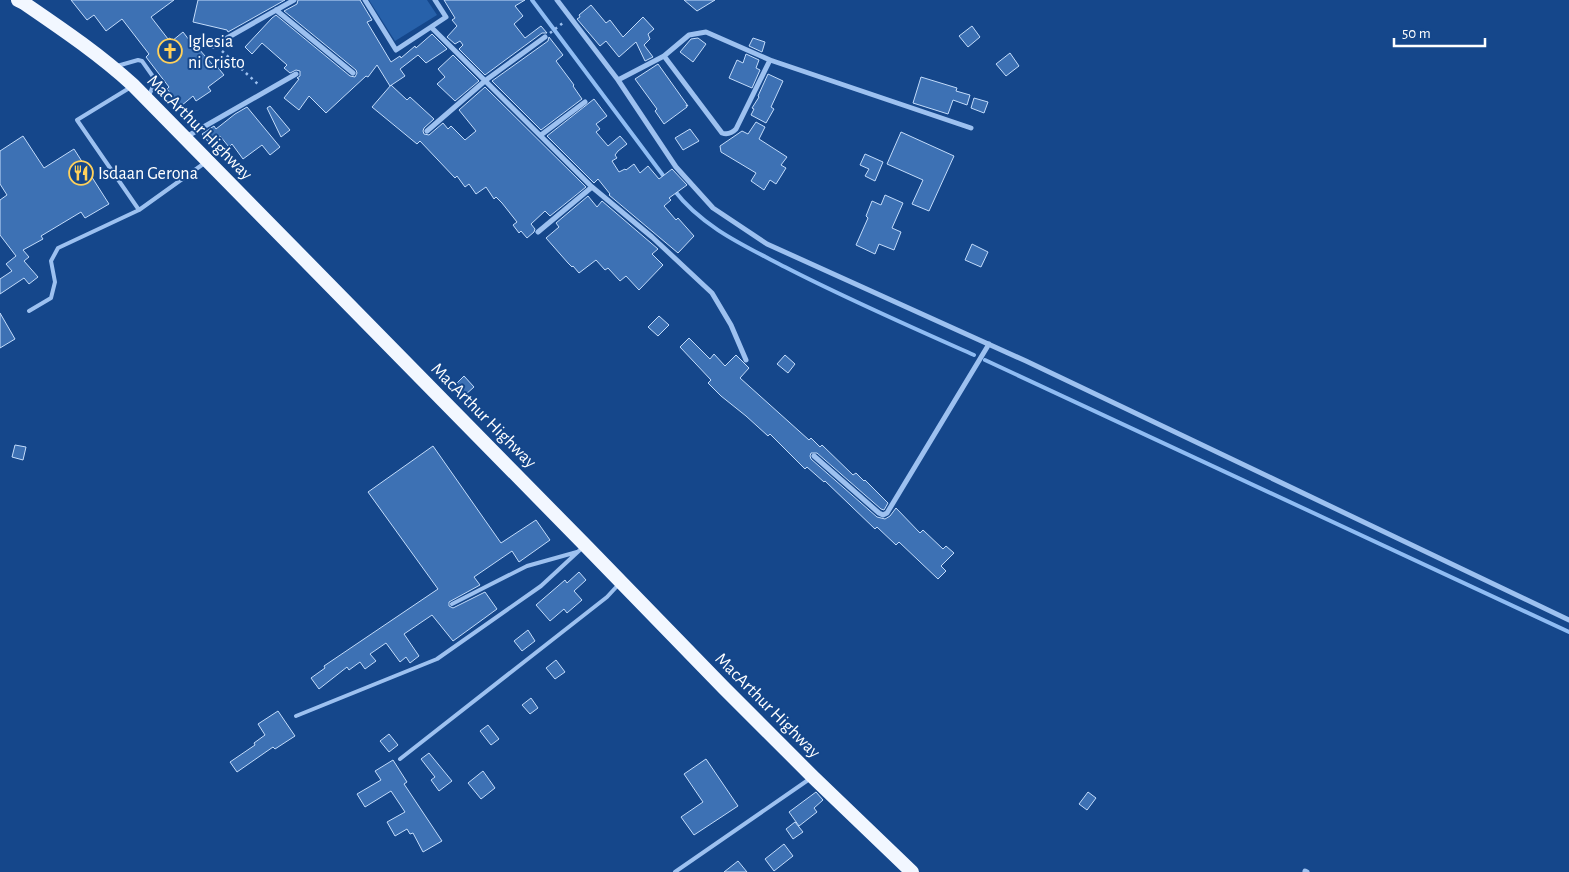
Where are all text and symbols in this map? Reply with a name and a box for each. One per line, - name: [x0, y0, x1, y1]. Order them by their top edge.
- scale bar: [1394, 15, 1485, 47]
- text: 50 m: [1402, 26, 1431, 41]
- place label: Iglesia ni Cristo: [188, 33, 245, 72]
- church icon: Iglesia ni Cristo: [157, 38, 183, 64]
- street label: MacArthur Highway: [143, 72, 255, 184]
- restaurant icon: Isdaan Gerona: [68, 160, 94, 186]
- place label: Isdaan Gerona: [98, 165, 198, 183]
- street label: MacArthur Highway: [427, 360, 539, 472]
- street label: MacArthur Highway: [711, 650, 823, 762]

